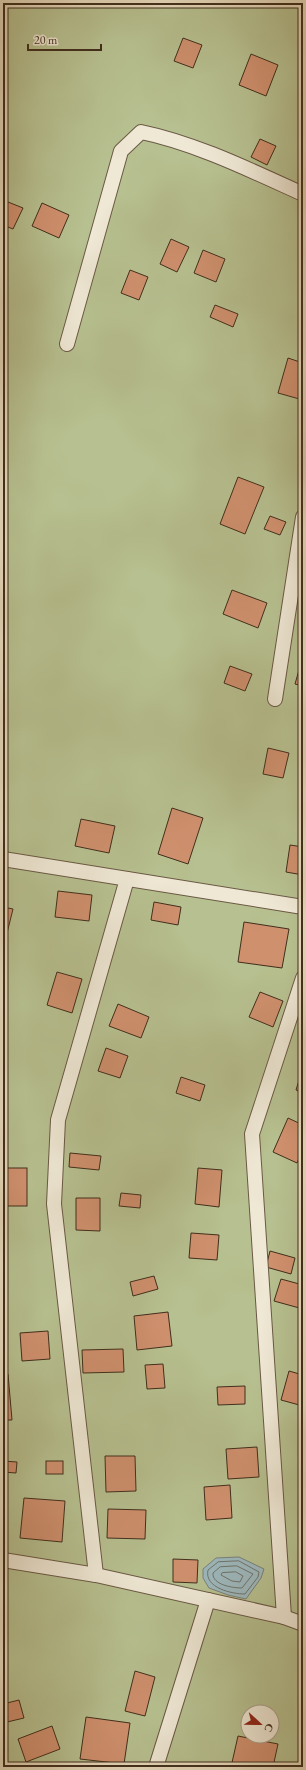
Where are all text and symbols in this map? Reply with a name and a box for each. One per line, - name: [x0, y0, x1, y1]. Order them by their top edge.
- scale bar: [28, 26, 101, 52]
- text: 20 m: [34, 32, 58, 48]
- north arrow: [240, 1704, 280, 1744]
- text: С: [261, 1722, 277, 1734]

